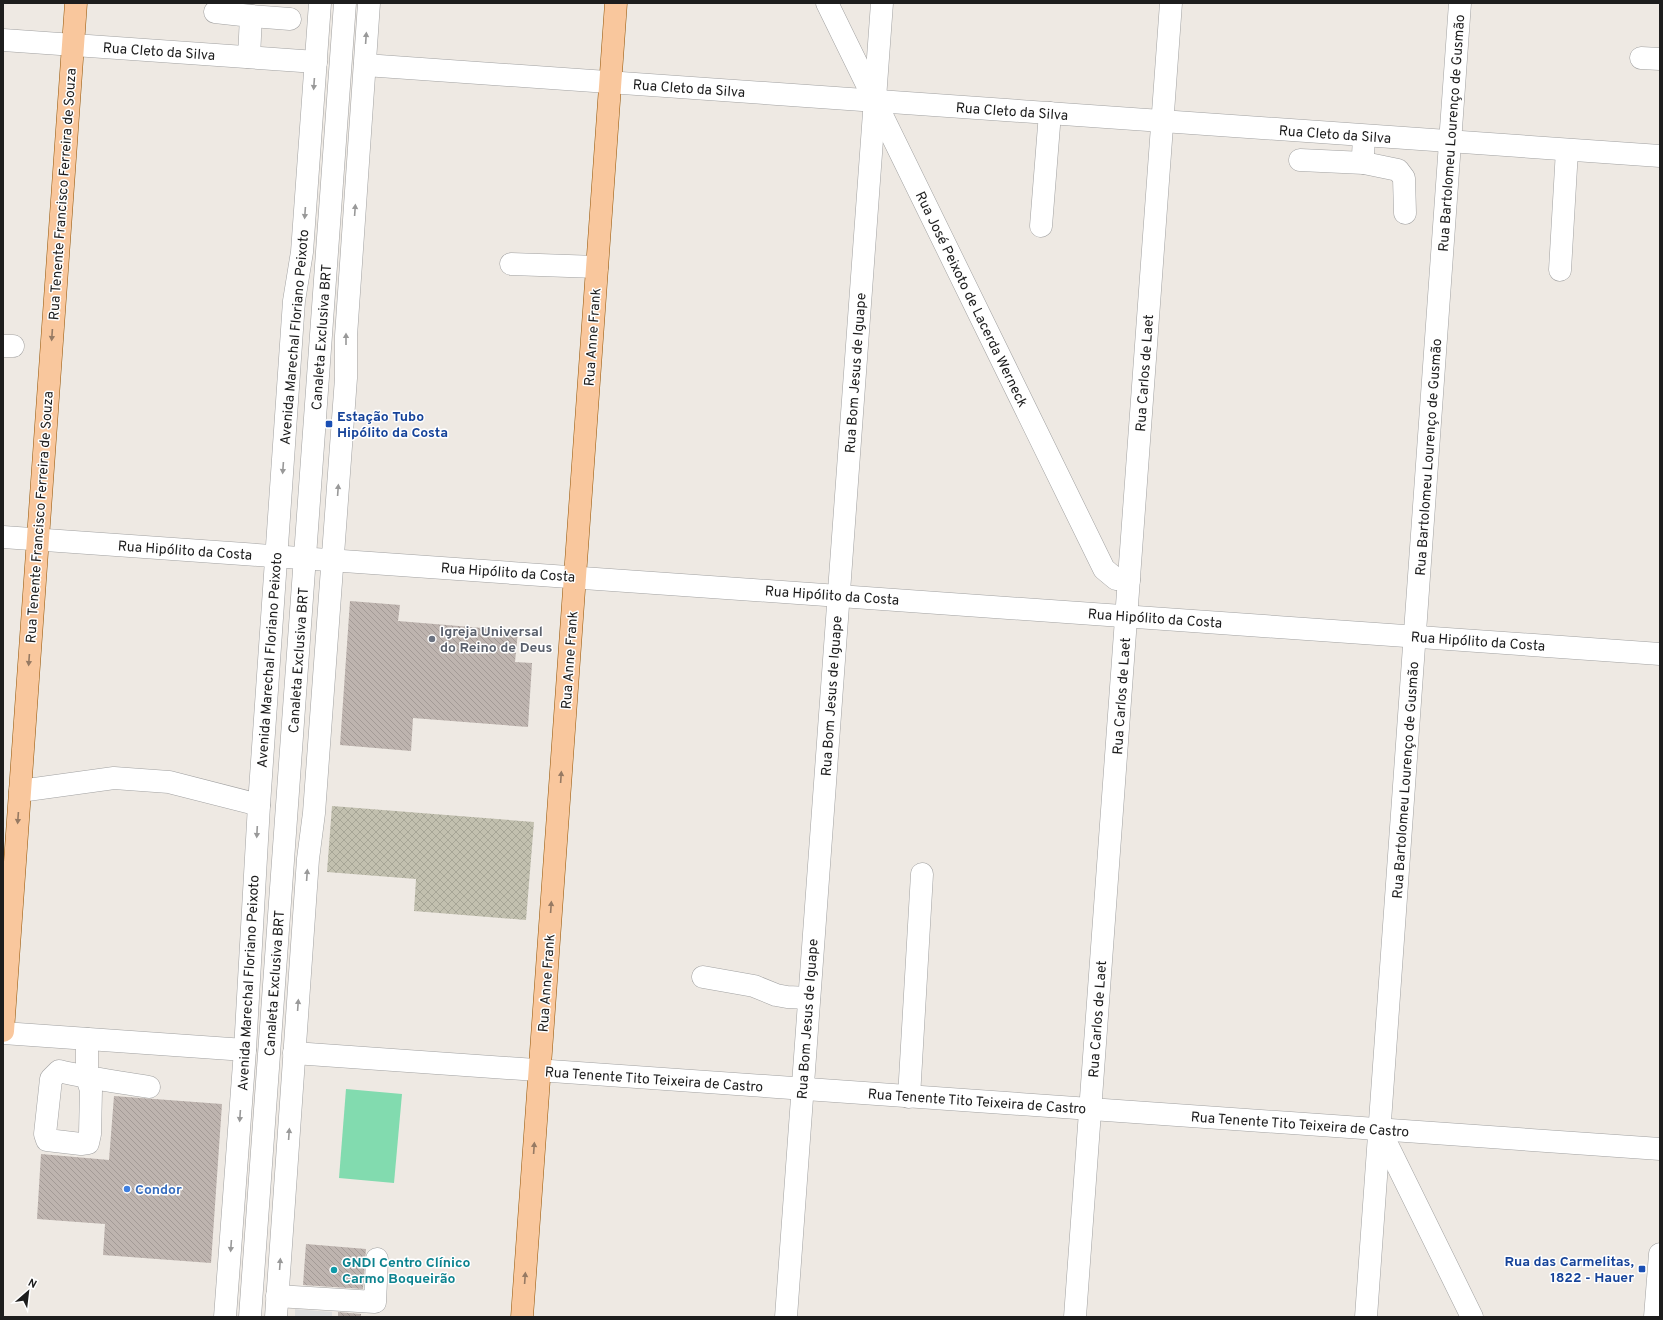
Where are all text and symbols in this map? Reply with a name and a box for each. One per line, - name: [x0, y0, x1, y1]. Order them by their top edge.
- street label: Rua Bartolomeu Lourenço de Gusmão: [1436, 14, 1469, 252]
- one-way arrow: [363, 32, 370, 44]
- street label: Rua Cleto da Silva: [102, 40, 216, 65]
- street label: Rua Tenente Francisco Ferreira de Souza: [46, 67, 81, 321]
- street label: Rua Cleto da Silva: [632, 77, 746, 102]
- one-way arrow: [311, 78, 318, 90]
- street label: Rua Cleto da Silva: [955, 100, 1069, 125]
- street label: Rua Cleto da Silva: [1278, 123, 1392, 148]
- street label: Rua José Peixoto de Lacerda Werneck: [911, 189, 1030, 410]
- one-way arrow: [351, 204, 358, 216]
- one-way arrow: [301, 207, 308, 219]
- street label: Avenida Marechal Floriano Peixoto: [278, 228, 313, 446]
- street label: Canaleta Exclusiva BRT: [309, 263, 336, 411]
- street label: Rua Anne Frank: [582, 287, 605, 387]
- street label: Rua Bom Jesus de Iguape: [842, 292, 871, 454]
- street label: Rua Carlos de Laet: [1133, 314, 1158, 432]
- one-way arrow: [49, 329, 56, 341]
- one-way arrow: [343, 332, 349, 345]
- street label: Rua Bartolomeu Lourenço de Gusmão: [1413, 338, 1446, 576]
- street label: Rua Tenente Francisco Ferreira de Souza: [23, 390, 58, 644]
- place label: Estação Tubo Hipólito da Costa: [337, 409, 448, 442]
- marker: Estação Tubo Hipólito da Costa: [324, 419, 334, 429]
- one-way arrow: [280, 462, 287, 474]
- one-way arrow: [335, 484, 342, 496]
- street label: Rua Hipólito da Costa: [117, 538, 253, 565]
- street label: Avenida Marechal Floriano Peixoto: [254, 551, 287, 769]
- street label: Rua Hipólito da Costa: [440, 560, 576, 587]
- street label: Rua Hipólito da Costa: [764, 583, 900, 610]
- street label: Canaleta Exclusiva BRT: [286, 586, 313, 734]
- street label: Rua Hipólito da Costa: [1087, 606, 1223, 633]
- street label: Rua Anne Frank: [559, 610, 582, 710]
- street label: Rua Bom Jesus de Iguape: [818, 615, 847, 777]
- place label: Igreja Universal do Reino de Deus: [440, 624, 552, 657]
- street label: Rua Hipólito da Costa: [1410, 629, 1546, 656]
- marker: Igreja Universal do Reino de Deus: [427, 634, 437, 644]
- street label: Rua Carlos de Laet: [1110, 637, 1135, 755]
- one-way arrow: [26, 654, 33, 666]
- street label: Rua Bartolomeu Lourenço de Gusmão: [1390, 661, 1423, 899]
- one-way arrow: [557, 771, 564, 783]
- one-way arrow: [15, 812, 22, 824]
- one-way arrow: [254, 826, 261, 838]
- one-way arrow: [303, 869, 310, 881]
- street label: Avenida Marechal Floriano Peixoto: [235, 874, 264, 1092]
- one-way arrow: [548, 901, 555, 913]
- street label: Canaleta Exclusiva BRT: [262, 909, 289, 1057]
- street label: Rua Anne Frank: [536, 933, 559, 1033]
- street label: Rua Bom Jesus de Iguape: [794, 938, 823, 1100]
- street label: Rua Carlos de Laet: [1086, 960, 1111, 1078]
- one-way arrow: [294, 999, 301, 1011]
- street label: Rua Tenente Tito Teixeira de Castro: [544, 1064, 764, 1097]
- street label: Rua Tenente Tito Teixeira de Castro: [867, 1086, 1087, 1119]
- street label: Rua Tenente Tito Teixeira de Castro: [1190, 1109, 1410, 1142]
- one-way arrow: [237, 1110, 244, 1122]
- one-way arrow: [285, 1128, 292, 1140]
- one-way arrow: [531, 1142, 538, 1154]
- place label: Condor: [135, 1182, 182, 1199]
- marker: Condor: [122, 1184, 132, 1194]
- one-way arrow: [227, 1239, 234, 1252]
- place label: Rua das Carmelitas, 1822 - Hauer: [1504, 1254, 1634, 1287]
- place label: GNDI Centro Clínico Carmo Boqueirão: [342, 1255, 471, 1288]
- one-way arrow: [276, 1258, 283, 1270]
- marker: Rua das Carmelitas, 1822 - Hauer: [1637, 1264, 1647, 1274]
- marker: GNDI Centro Clínico Carmo Boqueirão: [329, 1265, 339, 1275]
- north arrow: [8, 1272, 48, 1312]
- one-way arrow: [522, 1272, 529, 1284]
- text: N: [25, 1276, 39, 1292]

